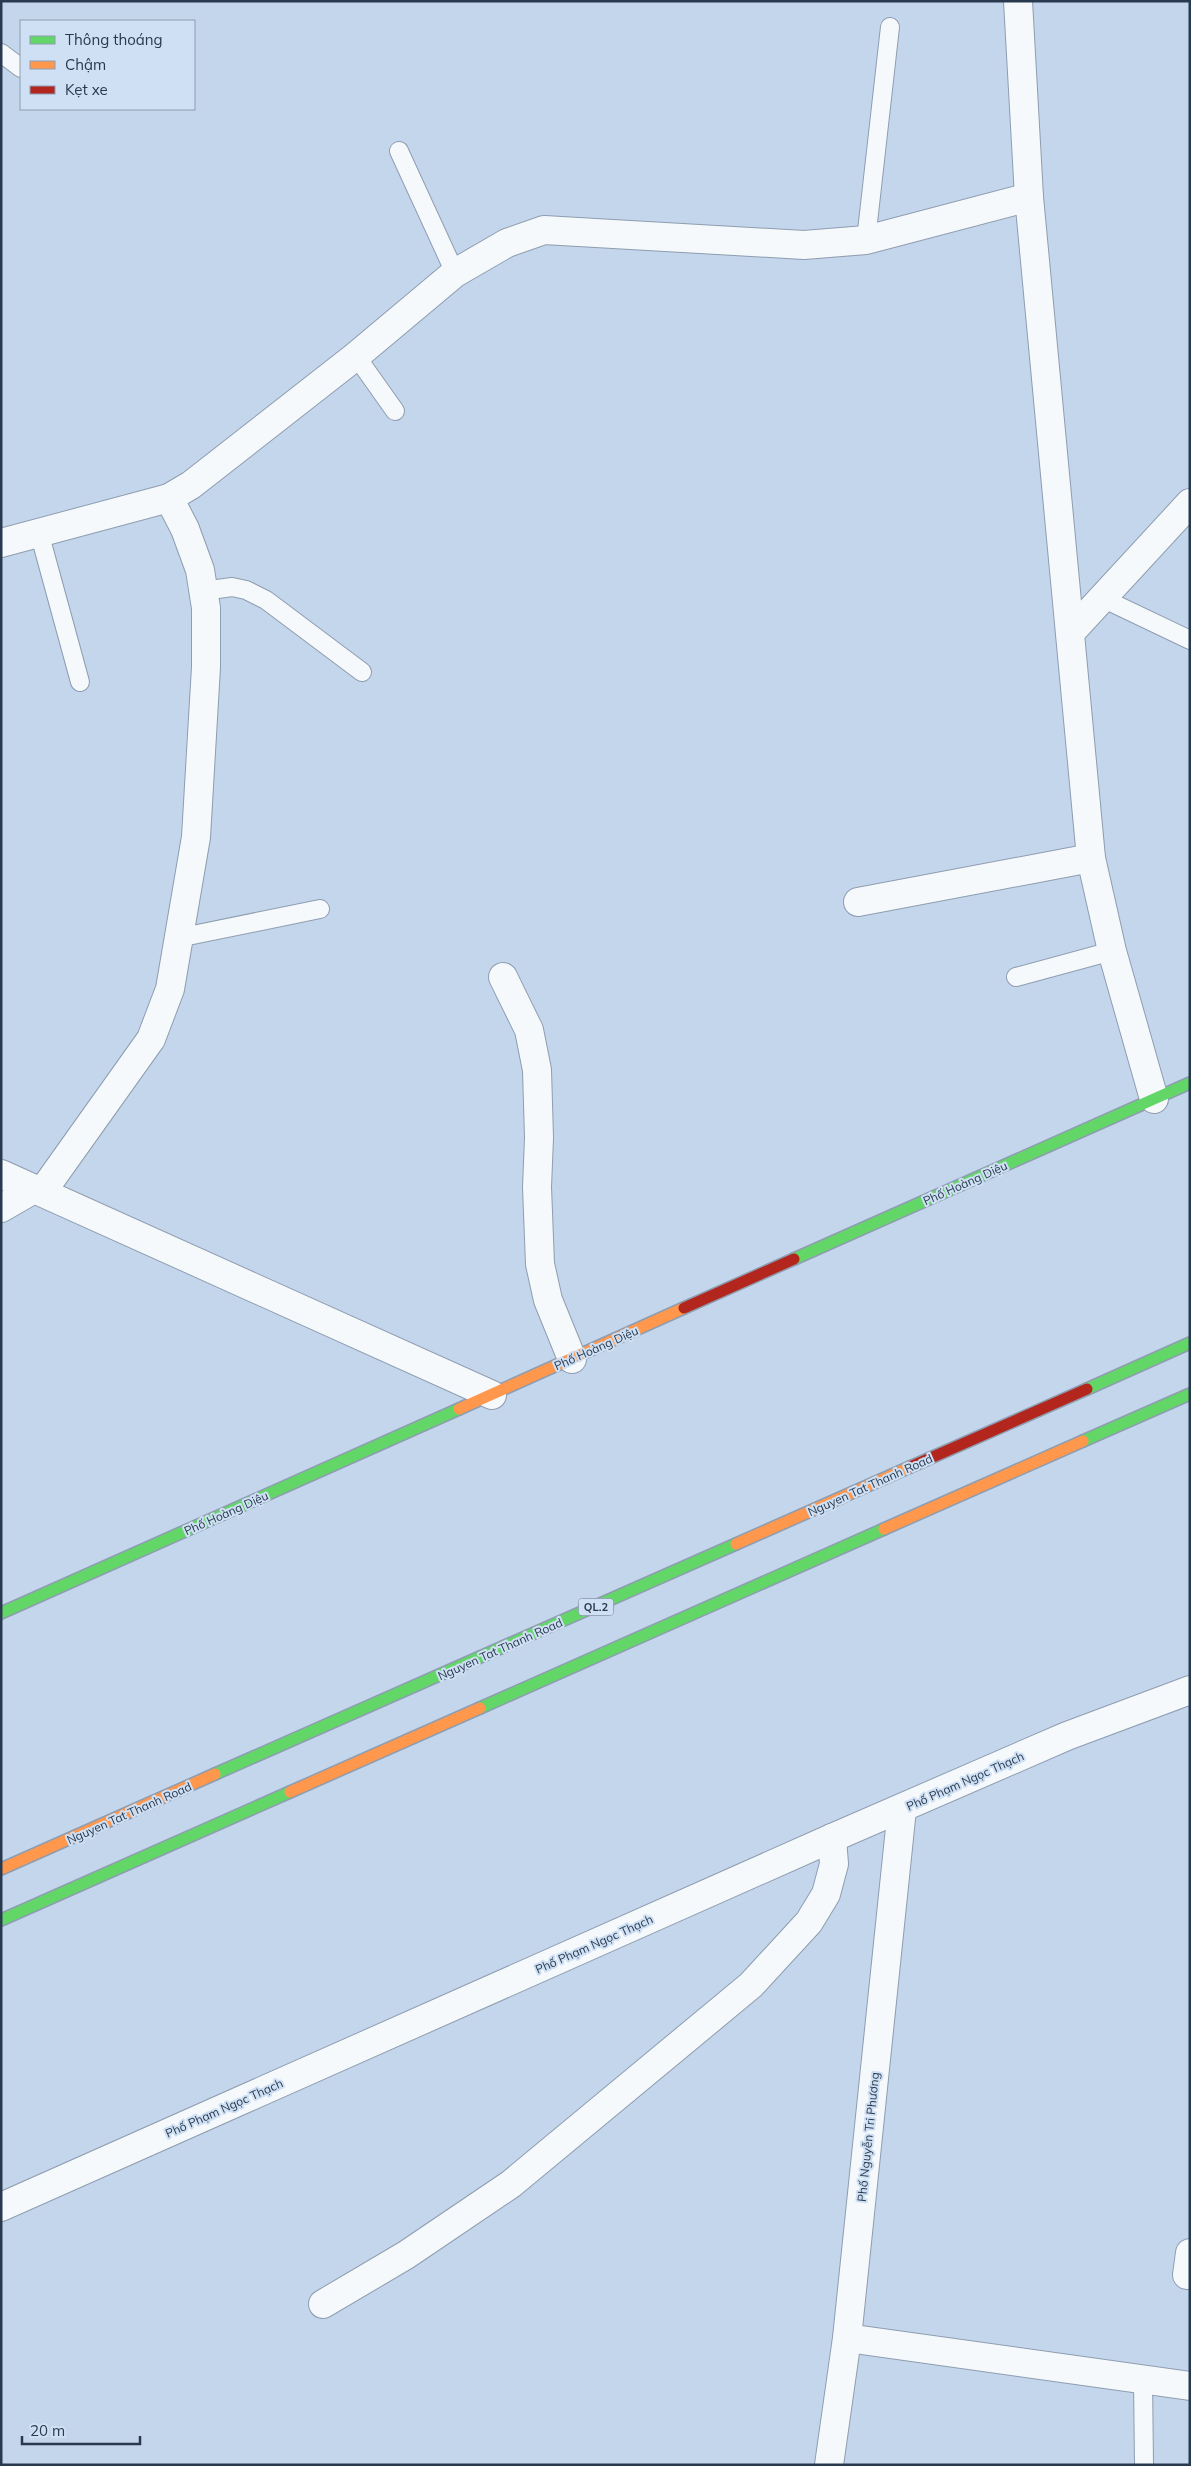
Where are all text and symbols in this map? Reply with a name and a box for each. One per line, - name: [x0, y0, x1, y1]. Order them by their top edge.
- legend: [20, 20, 195, 110]
- text: Thông thoáng: [65, 30, 163, 49]
- text: Chậm: [65, 55, 106, 74]
- text: Kẹt xe: [65, 80, 108, 99]
- street label: Phố Hoàng Diệu: [920, 1158, 1010, 1208]
- street label: Phố Hoàng Diệu: [551, 1323, 641, 1373]
- street label: Nguyen Tat Thanh Road: [805, 1451, 935, 1519]
- street label: Phố Hoàng Diệu: [181, 1488, 271, 1538]
- road number: QL.2: [578, 1598, 614, 1615]
- street label: Nguyen Tat Thanh Road: [435, 1615, 565, 1683]
- street label: Phố Phạm Ngọc Thạch: [904, 1748, 1026, 1814]
- street label: Nguyen Tat Thanh Road: [64, 1779, 194, 1847]
- street label: Phố Phạm Ngọc Thạch: [533, 1911, 655, 1977]
- street label: Phố Nguyễn Tri Phương: [854, 2071, 882, 2203]
- street label: Phố Phạm Ngọc Thạch: [163, 2075, 285, 2141]
- scale bar: [22, 2414, 140, 2446]
- text: 20 m: [30, 2421, 65, 2440]

